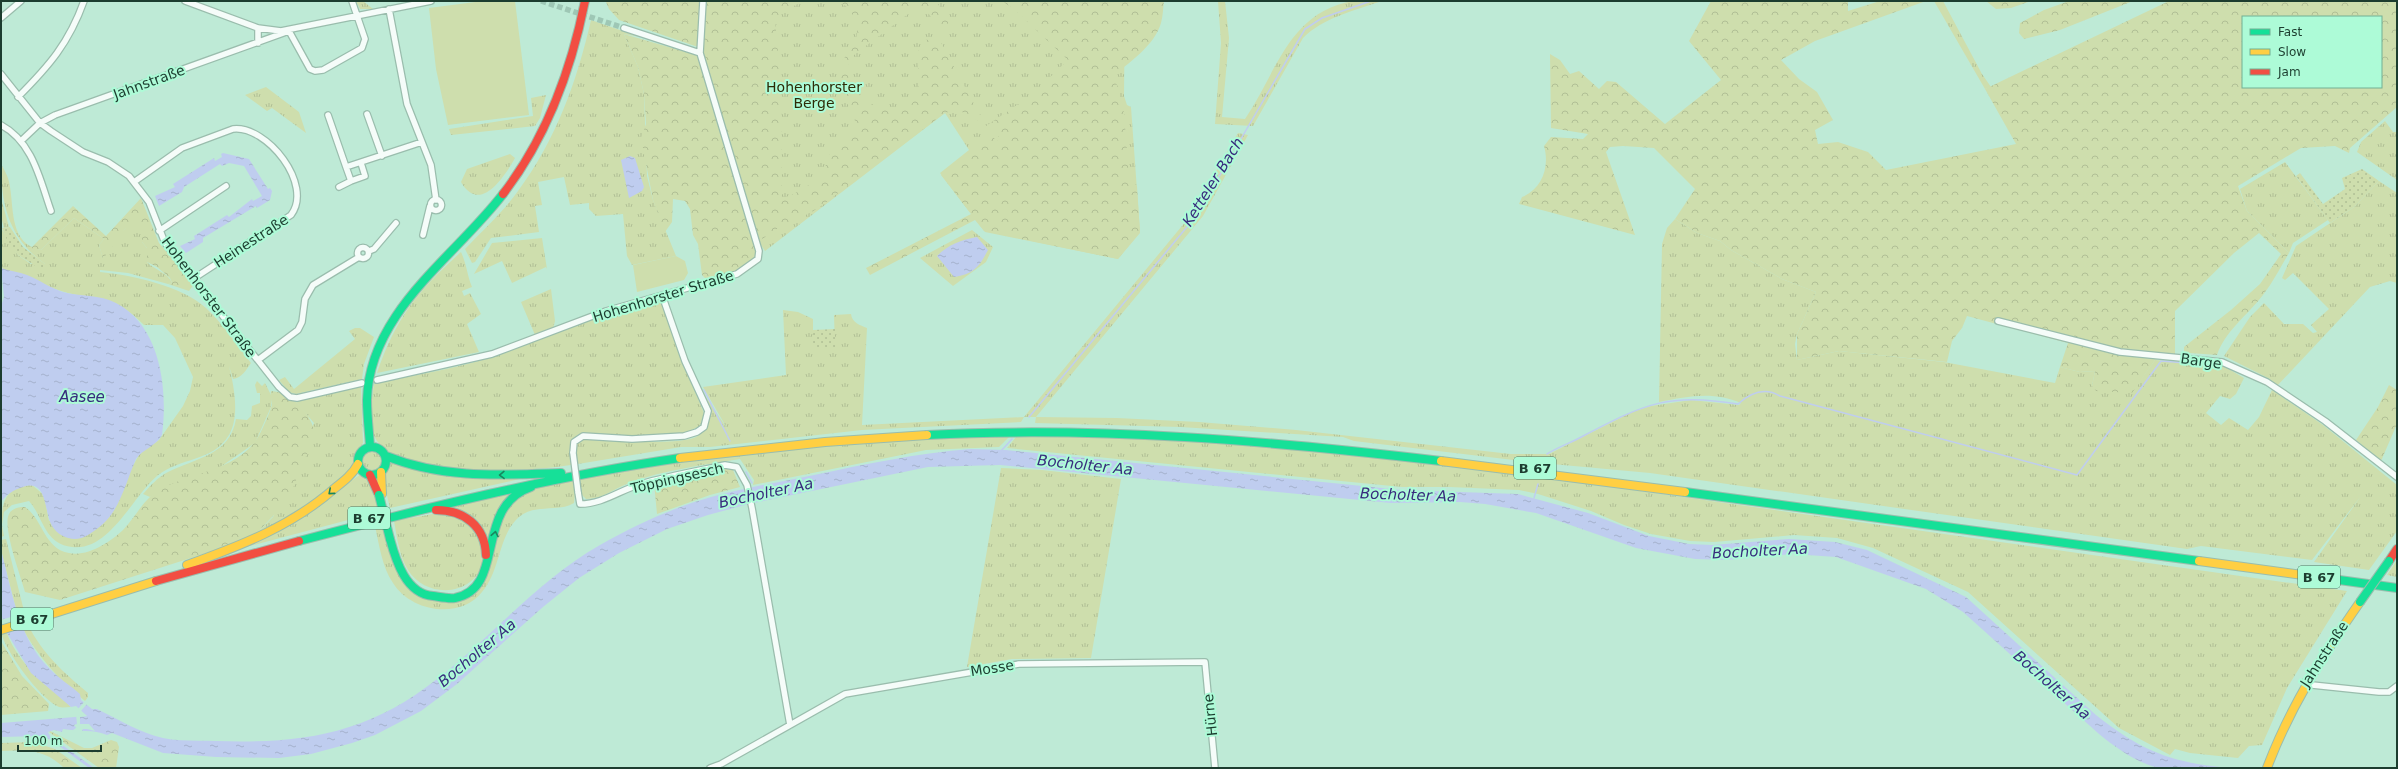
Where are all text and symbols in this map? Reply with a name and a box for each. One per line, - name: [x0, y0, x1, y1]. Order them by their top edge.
- legend: [2242, 16, 2382, 88]
- text: Fast: [2278, 25, 2302, 39]
- text: Slow: [2278, 45, 2306, 59]
- street label: Jahnstraße: [110, 62, 187, 103]
- text: Jam: [2277, 65, 2301, 79]
- park label: Hohenhorster Berge: [766, 79, 862, 111]
- water label: Ketteler Bach: [1179, 134, 1247, 230]
- street label: Heinestraße: [211, 211, 291, 271]
- street label: Hohenhorster Straße: [159, 234, 259, 360]
- street label: Hohenhorster Straße: [591, 267, 735, 325]
- street label: Barge: [2179, 350, 2223, 372]
- water label: Aasee: [58, 388, 105, 406]
- water label: Bocholter Aa: [1036, 451, 1134, 479]
- road number: B 67: [1514, 457, 1556, 479]
- street label: Töppingsesch: [628, 460, 725, 497]
- one-way arrow: [499, 471, 505, 480]
- water label: Bocholter Aa: [717, 474, 815, 512]
- water label: Bocholter Aa: [1360, 484, 1456, 506]
- one-way arrow: [329, 487, 336, 494]
- road number: B 67: [348, 507, 390, 529]
- one-way arrow: [490, 530, 498, 537]
- water label: Bocholter Aa: [1712, 539, 1808, 563]
- road number: B 67: [2298, 566, 2340, 588]
- road number: B 67: [11, 608, 53, 630]
- water label: Bocholter Aa: [434, 615, 520, 691]
- street label: Jahnstraße: [2296, 618, 2351, 691]
- water label: Bocholter Aa: [2010, 647, 2094, 723]
- street label: Mosse: [969, 657, 1015, 679]
- street label: Hürne: [1200, 693, 1220, 737]
- scale bar: [18, 727, 101, 753]
- text: 100 m: [24, 734, 62, 748]

